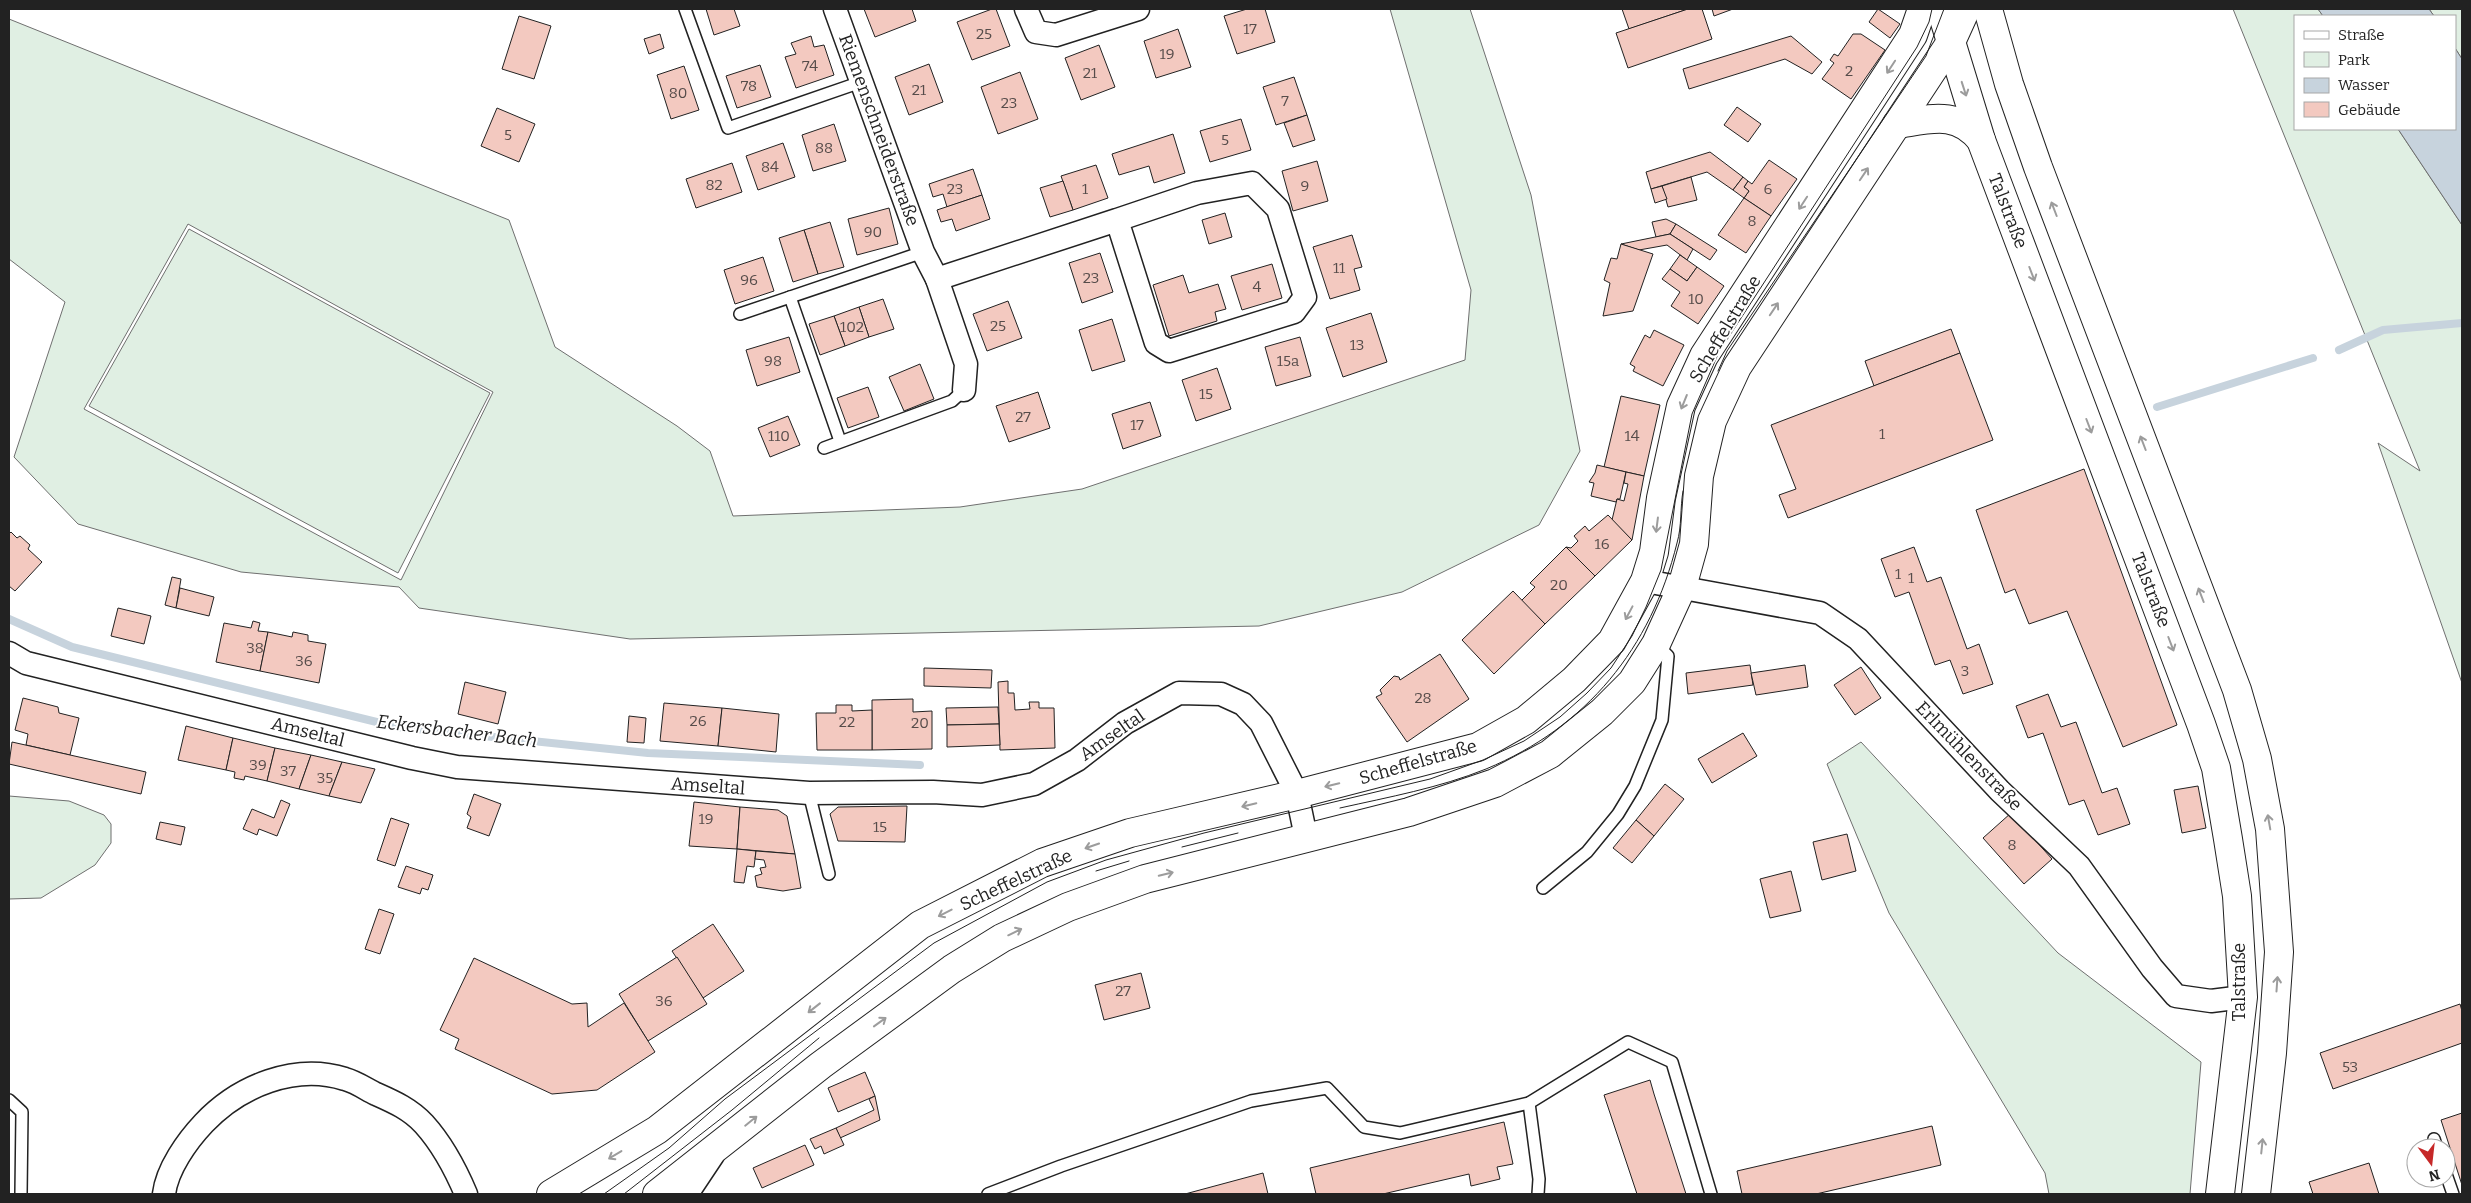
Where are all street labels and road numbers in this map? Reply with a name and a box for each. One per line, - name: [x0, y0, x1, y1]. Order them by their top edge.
- street label: Riemenschneiderstraße: [834, 31, 924, 229]
- street label: Talstraße: [1984, 171, 2032, 251]
- street label: Scheffelstraße: [1684, 271, 1766, 387]
- street label: Talstraße: [2127, 550, 2175, 630]
- street label: Erlmühlenstraße: [1911, 697, 2027, 815]
- street label: Amseltal: [1075, 705, 1149, 765]
- street label: Amseltal: [269, 712, 347, 752]
- street label: Scheffelstraße: [1357, 735, 1479, 789]
- street label: Amseltal: [670, 772, 746, 800]
- street label: Scheffelstraße: [956, 844, 1076, 916]
- street label: Talstraße: [2228, 943, 2250, 1021]

